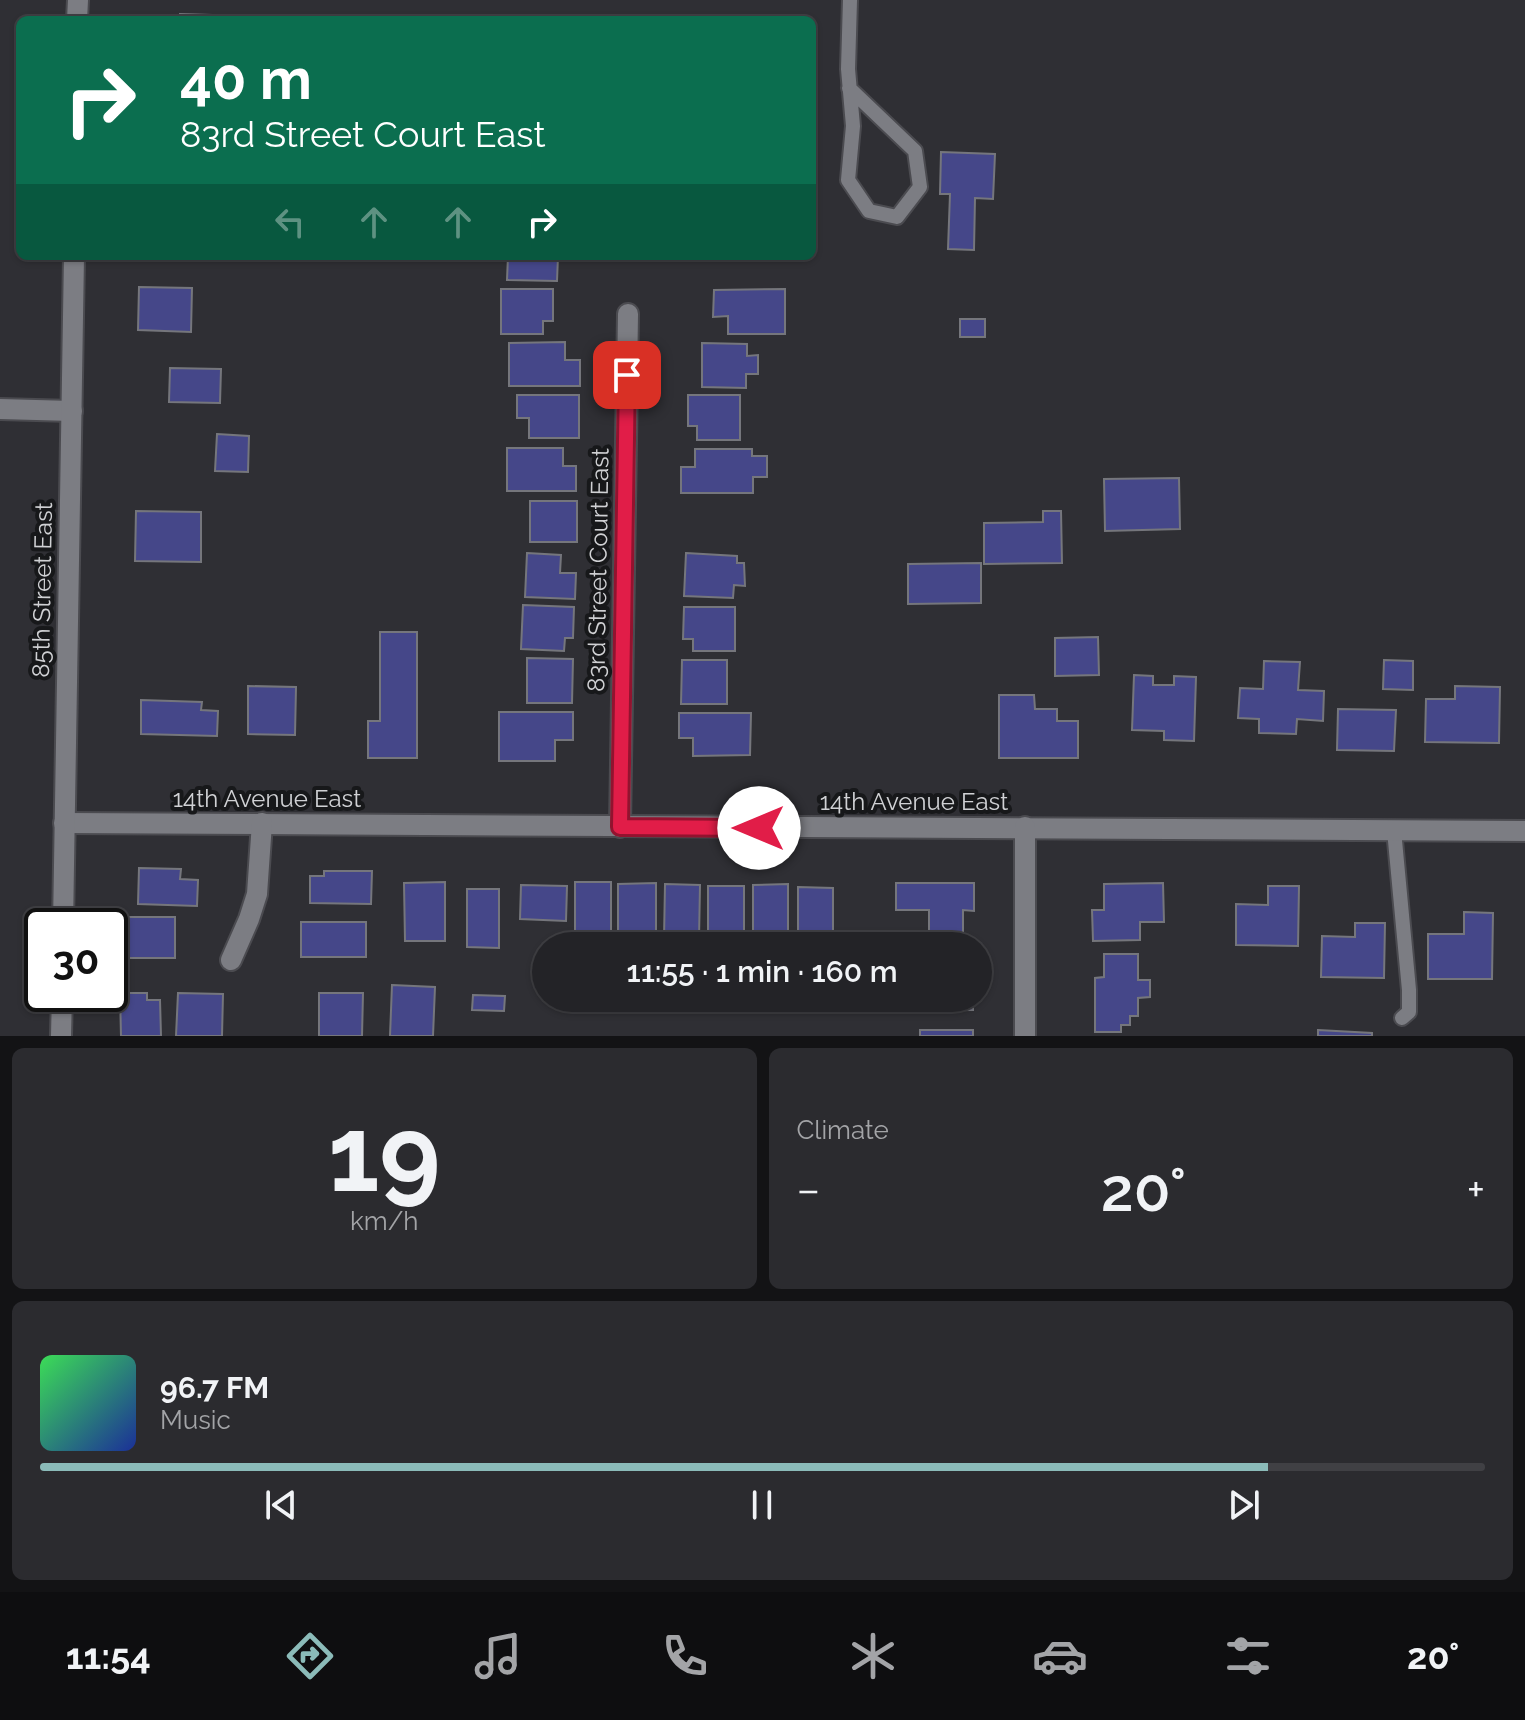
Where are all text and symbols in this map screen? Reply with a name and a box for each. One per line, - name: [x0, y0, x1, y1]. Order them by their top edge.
- text: 40 m: [180, 46, 312, 112]
- icon: right: [48, 48, 152, 152]
- text: 83rd Street Court East: [180, 113, 546, 155]
- icon: left: [268, 200, 312, 244]
- icon: ahead: [352, 200, 396, 244]
- icon: ahead: [436, 200, 480, 244]
- icon: right: [520, 200, 564, 244]
- pin: [593, 341, 661, 409]
- icon: arrive: [605, 353, 649, 397]
- street label: 83rd Street Court East: [581, 448, 615, 692]
- street label: 85th Street East: [26, 502, 58, 678]
- street label: 14th Avenue East: [173, 784, 361, 813]
- position arrow: [717, 786, 801, 870]
- street label: 14th Avenue East: [820, 787, 1008, 816]
- speed limit sign: 30: [24, 908, 128, 1012]
- text: 11:55 · 1 min · 160 m: [627, 954, 897, 989]
- text: 19: [328, 1093, 441, 1215]
- text: Climate: [797, 1115, 889, 1145]
- text: 20°: [1101, 1155, 1186, 1225]
- text: −: [797, 1164, 820, 1215]
- text: +: [1467, 1164, 1485, 1215]
- text: km/h: [350, 1206, 419, 1236]
- text: 96.7 FM: [160, 1370, 269, 1405]
- text: Music: [160, 1405, 231, 1435]
- icon: previous: [259, 1483, 303, 1527]
- icon: pause: [740, 1483, 784, 1527]
- icon: next: [1222, 1483, 1266, 1527]
- icon: directions: [282, 1628, 338, 1684]
- icon: music: [470, 1628, 526, 1684]
- icon: phone: [657, 1628, 713, 1684]
- icon: climate: [845, 1628, 901, 1684]
- icon: car: [1032, 1628, 1088, 1684]
- icon: filters: [1220, 1628, 1276, 1684]
- text: 11:54: [66, 1635, 151, 1677]
- text: 20°: [1407, 1635, 1459, 1677]

